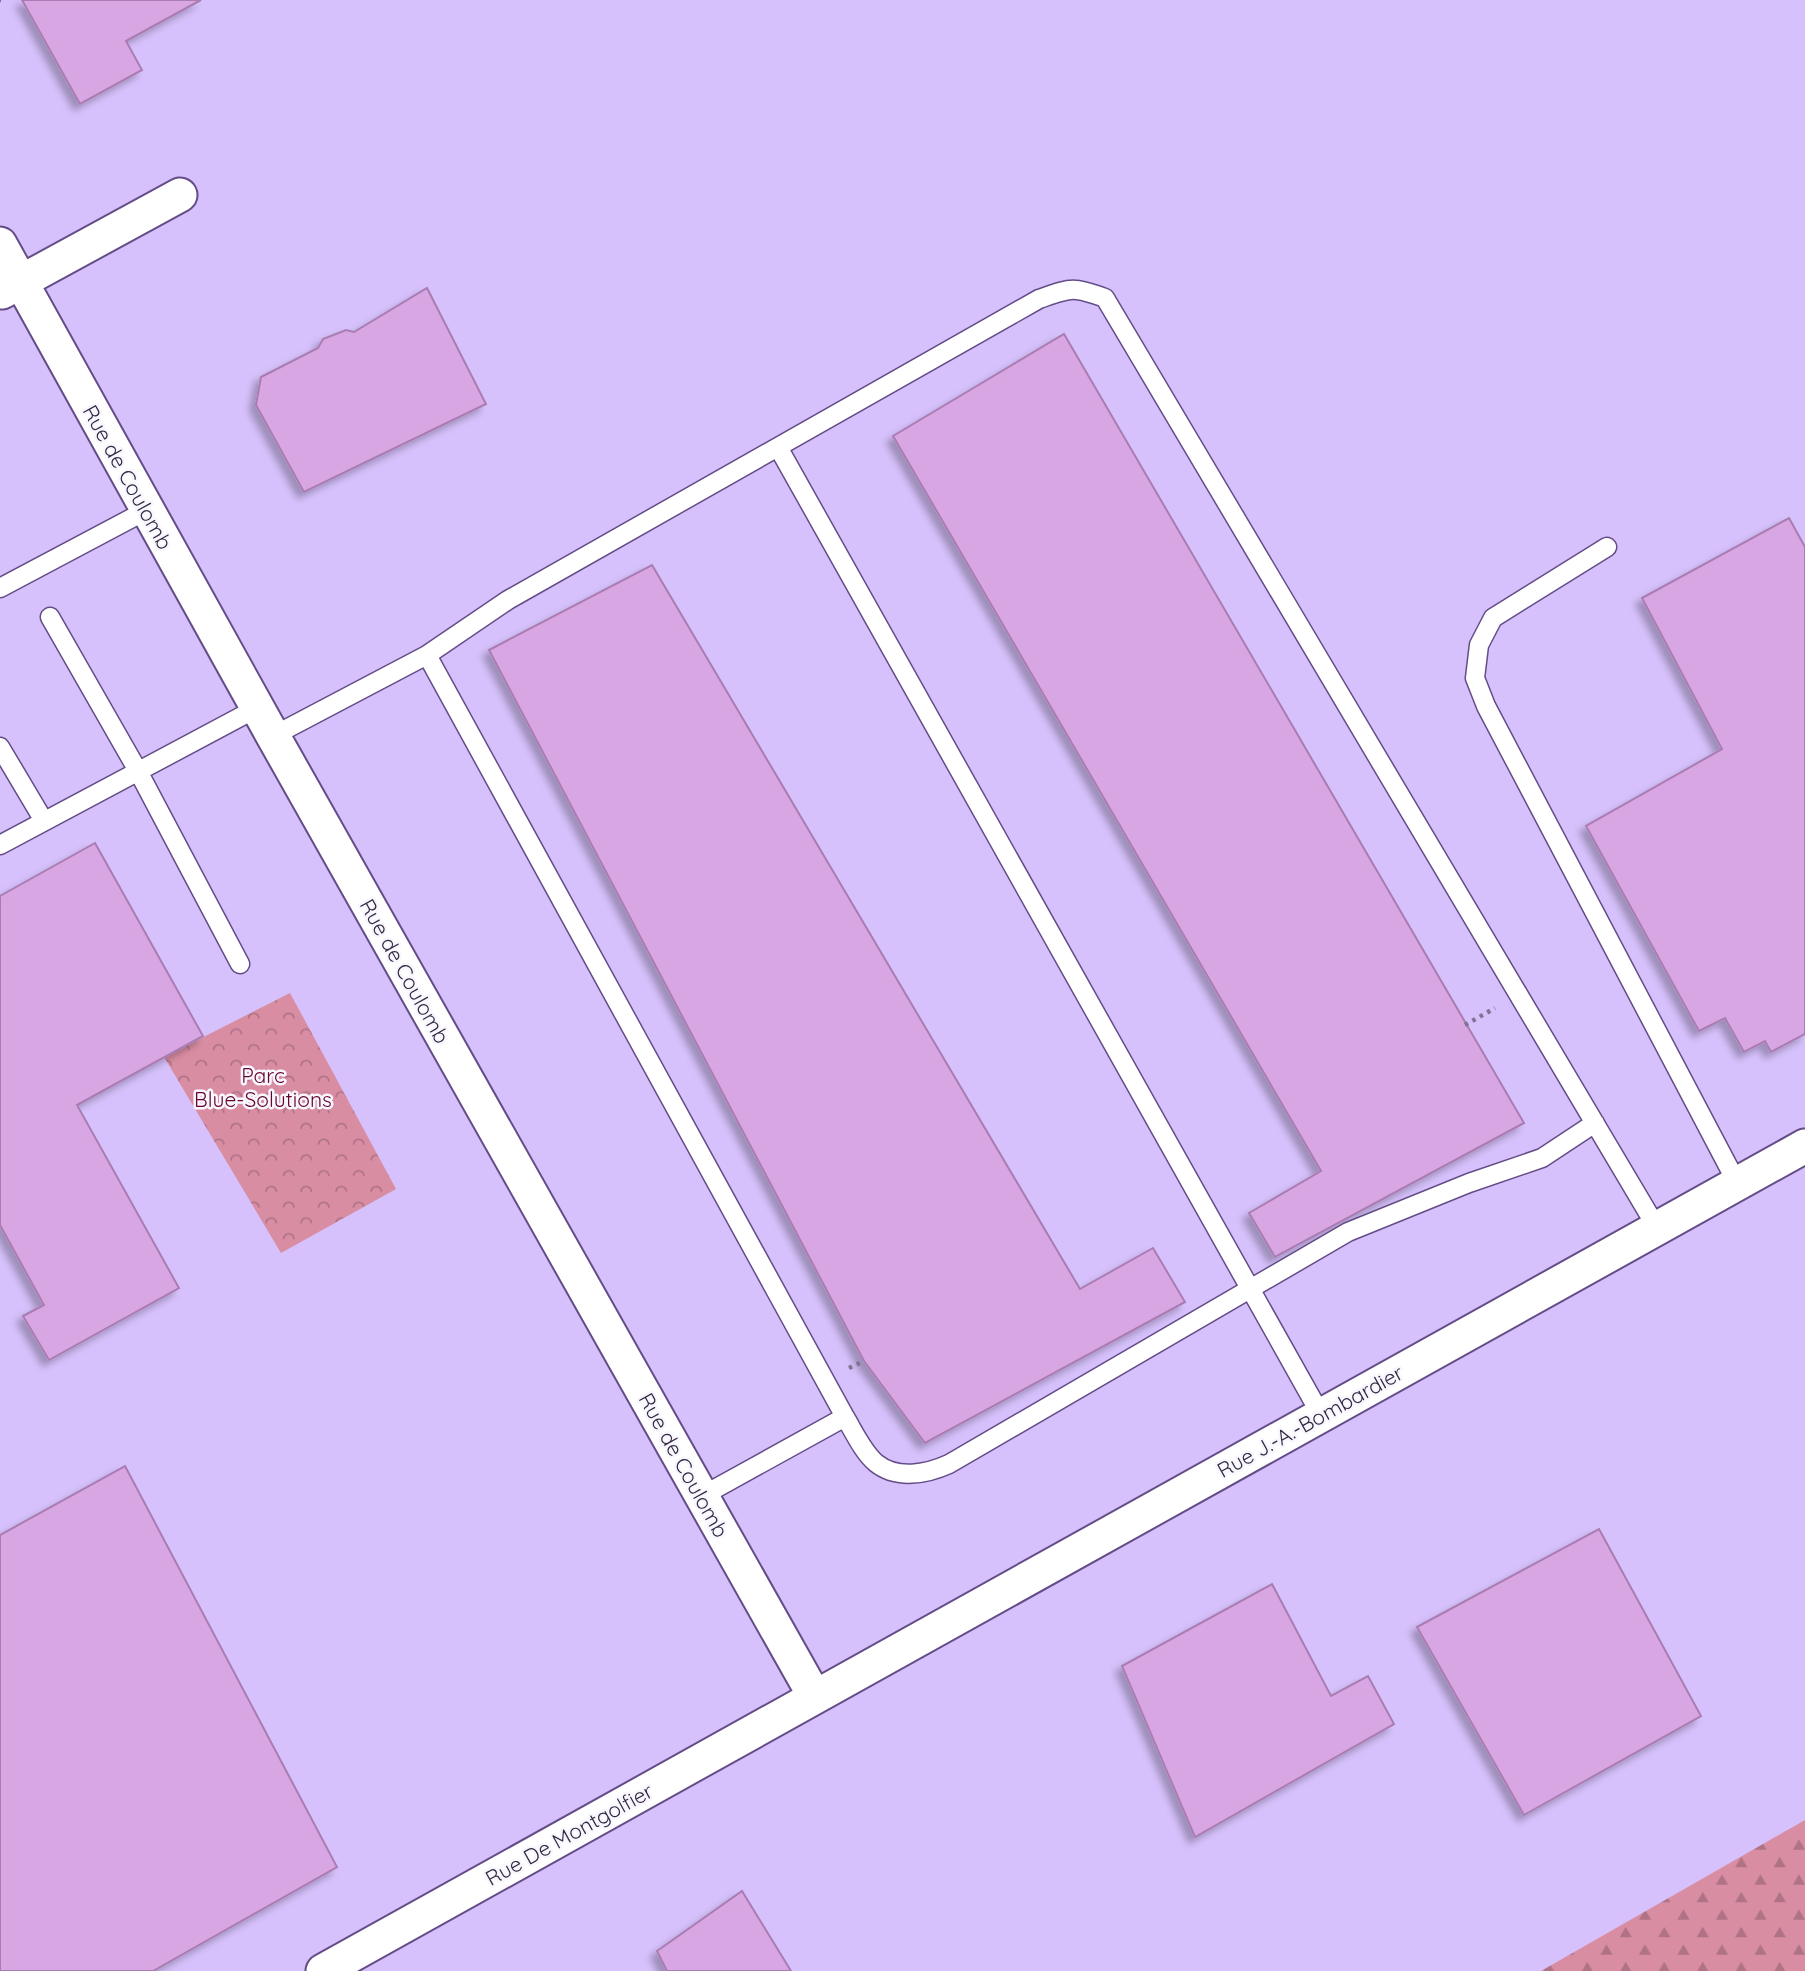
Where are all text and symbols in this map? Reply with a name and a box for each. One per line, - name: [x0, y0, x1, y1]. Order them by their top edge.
- street label: Rue de Coulomb: [78, 400, 178, 554]
- street label: Rue de Coulomb: [355, 894, 455, 1048]
- park label: Parc Blue-Solutions: [194, 1062, 332, 1112]
- street label: Rue J.-A.-Bombardier: [1212, 1359, 1408, 1483]
- street label: Rue de Coulomb: [634, 1388, 734, 1542]
- street label: Rue De Montgolfier: [481, 1777, 657, 1891]

